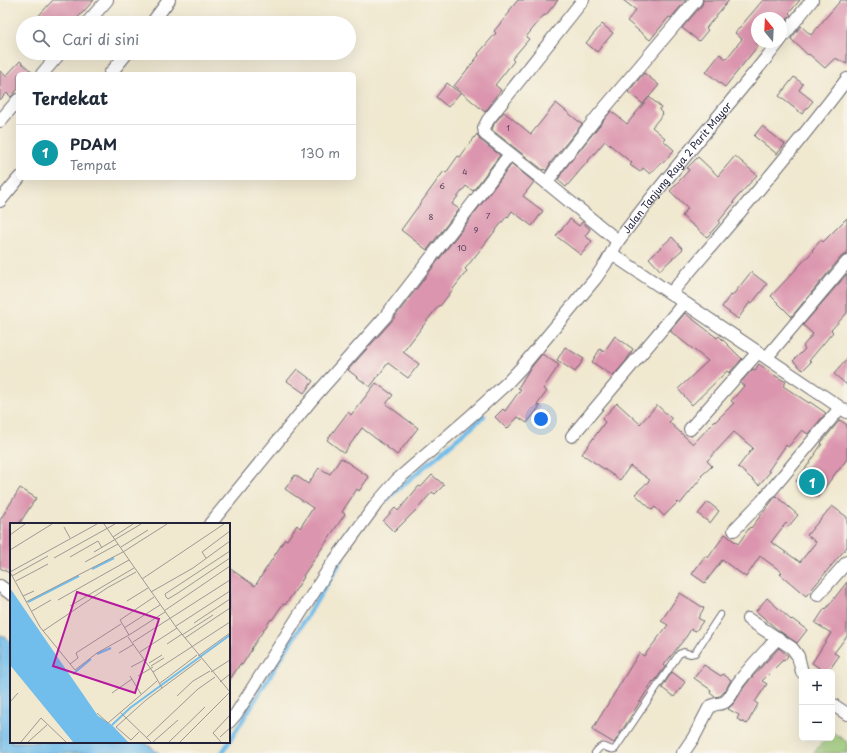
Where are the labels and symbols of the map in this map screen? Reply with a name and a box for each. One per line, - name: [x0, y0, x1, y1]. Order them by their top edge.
- north arrow: [751, 12, 787, 48]
- street label: Jalan Tanjung Raya 2 Parit Mayor: [618, 98, 735, 236]
- house number: 1: [506, 122, 510, 134]
- house number: 4: [462, 166, 468, 178]
- house number: 6: [439, 180, 445, 192]
- house number: 7: [486, 210, 491, 222]
- house number: 8: [429, 211, 434, 223]
- house number: 9: [474, 224, 479, 236]
- house number: 10: [457, 242, 467, 254]
- your location: [531, 409, 551, 429]
- pin: 1: [799, 467, 825, 497]
- inset map: [10, 523, 230, 743]

